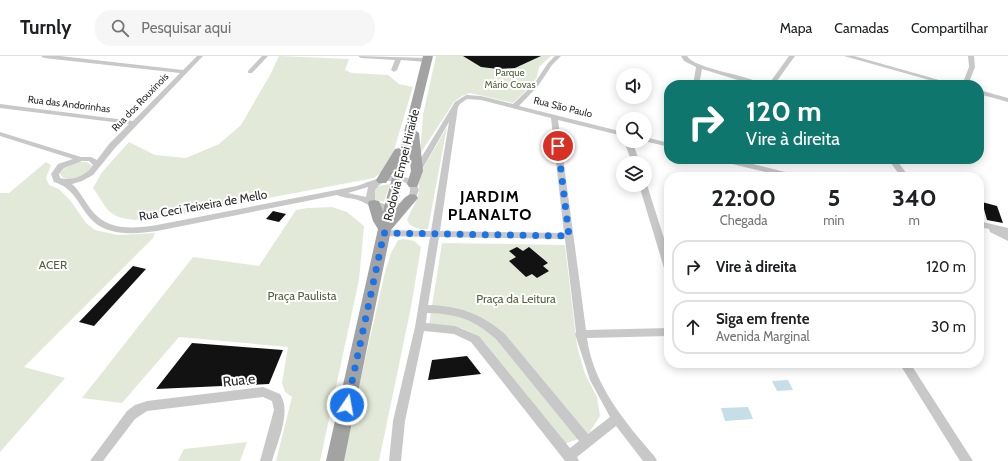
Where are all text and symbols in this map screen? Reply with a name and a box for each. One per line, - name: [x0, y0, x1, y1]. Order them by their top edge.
- search box: [95, 10, 375, 46]
- text: Turnly: [20, 16, 71, 39]
- icon: search: [109, 17, 131, 39]
- text: Pesquisar aqui: [141, 19, 231, 37]
- text: Mapa: [780, 19, 812, 37]
- text: Camadas: [834, 19, 889, 37]
- text: Compartilhar: [911, 19, 988, 37]
- park label: Parque Mário Covas: [484, 66, 536, 91]
- map controls: [616, 68, 652, 192]
- button: sound: [616, 68, 652, 104]
- street label: Rua dos Rouxinois: [109, 70, 171, 134]
- street label: Rua das Andorinhas: [27, 92, 111, 116]
- street label: Rua São Paulo: [532, 93, 594, 121]
- text: 120 m: [746, 94, 822, 128]
- icon: right: [680, 96, 732, 148]
- street label: Rodovia Empei Hiraide: [380, 108, 422, 222]
- button: search: [616, 112, 652, 148]
- text: Vire à direita: [746, 128, 840, 150]
- pin: [541, 129, 575, 163]
- icon: arrive: [547, 135, 569, 157]
- button: layers: [616, 156, 652, 192]
- text: 22:00: [711, 183, 776, 212]
- text: 5: [827, 183, 840, 212]
- text: 340: [892, 183, 937, 212]
- street label: Rua Ceci Teixeira de Mello: [138, 186, 269, 224]
- district label: JARDIM PLANALTO: [448, 187, 532, 224]
- text: Chegada: [720, 212, 768, 228]
- text: min: [823, 212, 845, 228]
- text: m: [909, 212, 920, 228]
- icon: right: [682, 256, 704, 278]
- park label: ACER: [39, 257, 68, 272]
- text: Vire à direita: [716, 258, 797, 276]
- text: 120 m: [926, 258, 966, 276]
- park label: Praça Paulista: [267, 288, 337, 303]
- park label: Praça da Leitura: [476, 291, 556, 306]
- text: Siga em frente: [716, 310, 809, 328]
- icon: ahead: [682, 316, 704, 338]
- text: 30 m: [931, 318, 966, 336]
- text: Avenida Marginal: [716, 328, 810, 344]
- street label: Rua e: [222, 369, 256, 391]
- position arrow: [326, 384, 368, 426]

